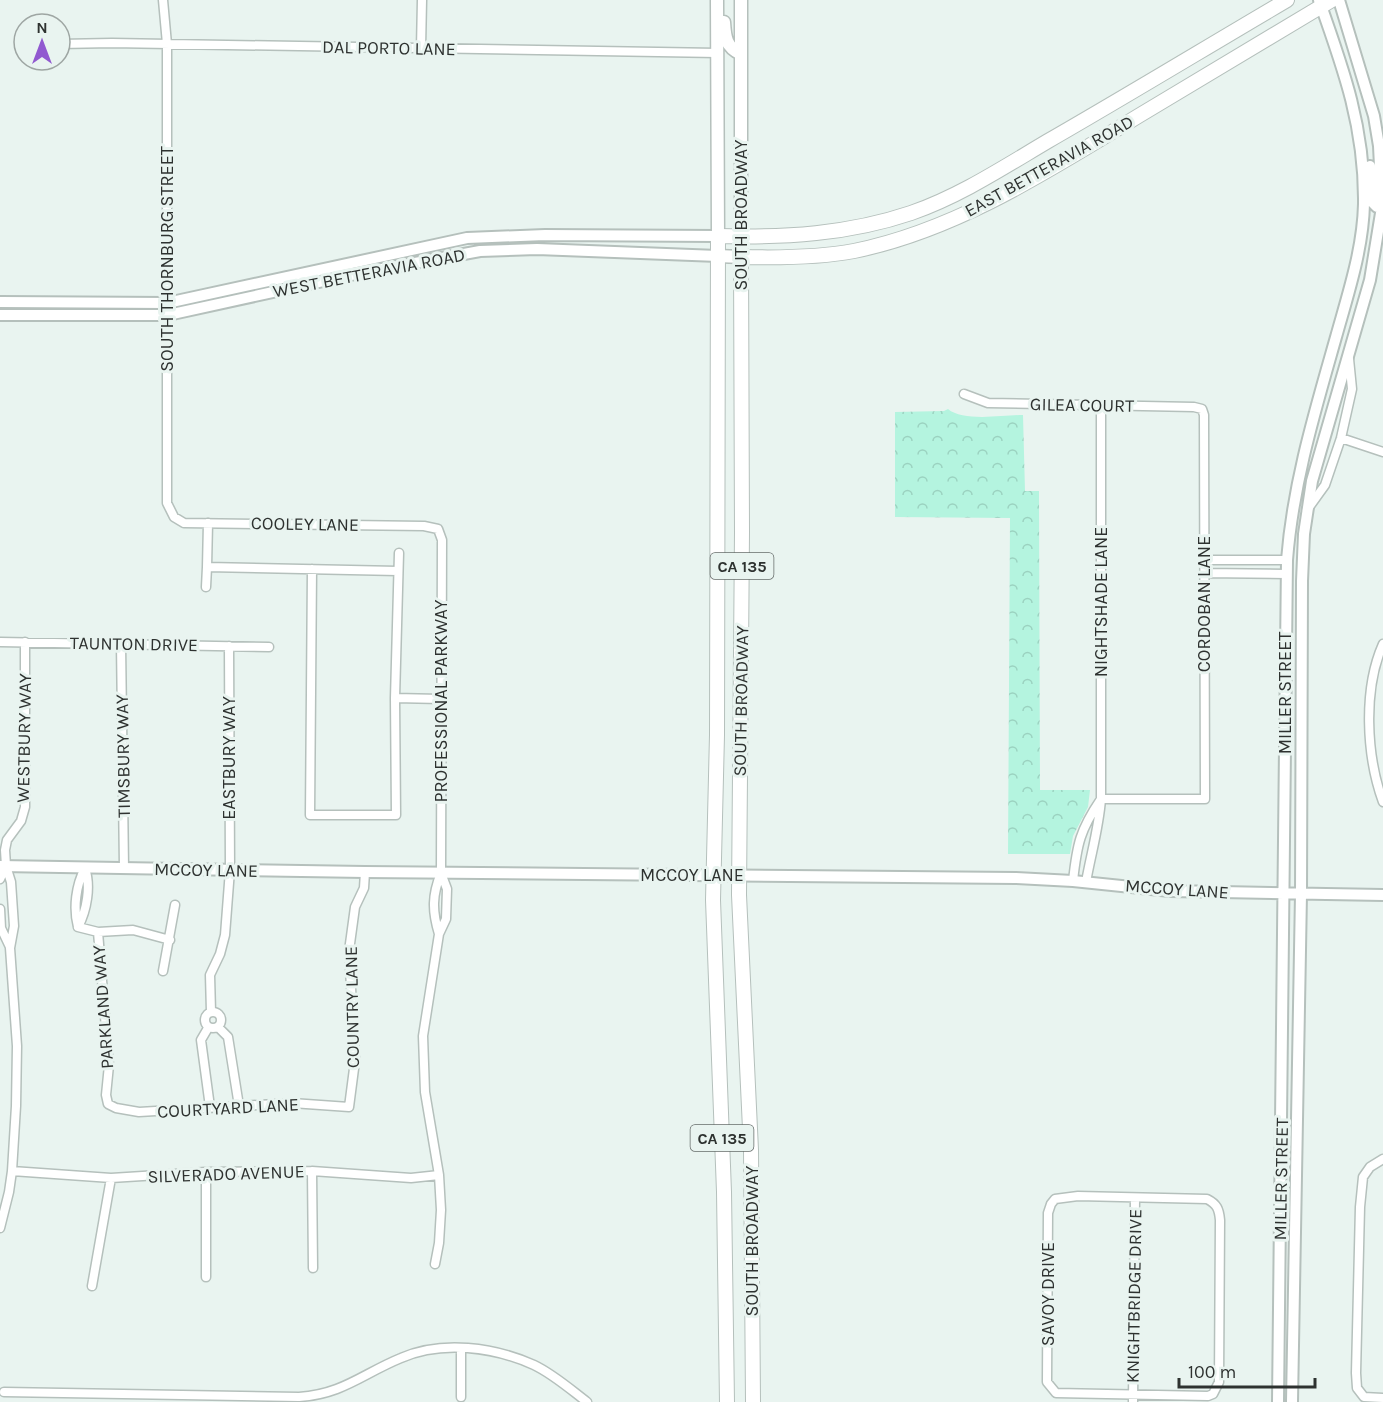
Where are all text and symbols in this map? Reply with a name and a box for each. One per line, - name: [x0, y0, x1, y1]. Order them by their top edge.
- north arrow: [12, 12, 72, 72]
- text: N: [36, 18, 48, 37]
- street label: DAL PORTO LANE: [322, 36, 456, 60]
- street label: EAST BETTERAVIA ROAD: [961, 110, 1137, 222]
- street label: SOUTH BROADWAY: [730, 139, 752, 290]
- street label: SOUTH THORNBURG STREET: [156, 146, 178, 372]
- street label: WEST BETTERAVIA ROAD: [271, 244, 467, 302]
- street label: GILEA COURT: [1030, 393, 1134, 417]
- street label: COOLEY LANE: [251, 512, 359, 536]
- street label: NIGHTSHADE LANE: [1090, 527, 1112, 677]
- street label: CORDOBAN LANE: [1193, 536, 1215, 672]
- road number: CA 135: [710, 553, 774, 579]
- street label: PROFESSIONAL PARKWAY: [430, 600, 452, 802]
- street label: SOUTH BROADWAY: [729, 625, 753, 777]
- street label: TAUNTON DRIVE: [70, 632, 198, 656]
- street label: MILLER STREET: [1274, 632, 1296, 754]
- street label: WESTBURY WAY: [12, 673, 36, 803]
- street label: TIMSBURY WAY: [111, 694, 135, 818]
- street label: EASTBURY WAY: [218, 696, 240, 820]
- street label: MCCOY LANE: [154, 858, 258, 882]
- street label: MCCOY LANE: [640, 864, 744, 886]
- street label: MCCOY LANE: [1124, 874, 1230, 904]
- street label: PARKLAND WAY: [88, 944, 118, 1070]
- street label: COUNTRY LANE: [340, 946, 364, 1068]
- street label: COURTYARD LANE: [157, 1093, 299, 1123]
- street label: MILLER STREET: [1269, 1117, 1293, 1241]
- road number: CA 135: [690, 1125, 754, 1151]
- street label: SILVERADO AVENUE: [147, 1160, 305, 1188]
- street label: SOUTH BROADWAY: [741, 1165, 763, 1316]
- street label: KNIGHTBRIDGE DRIVE: [1121, 1209, 1147, 1383]
- street label: SAVOY DRIVE: [1037, 1242, 1059, 1346]
- scale bar: [1179, 1351, 1316, 1389]
- text: 100 m: [1188, 1361, 1236, 1383]

